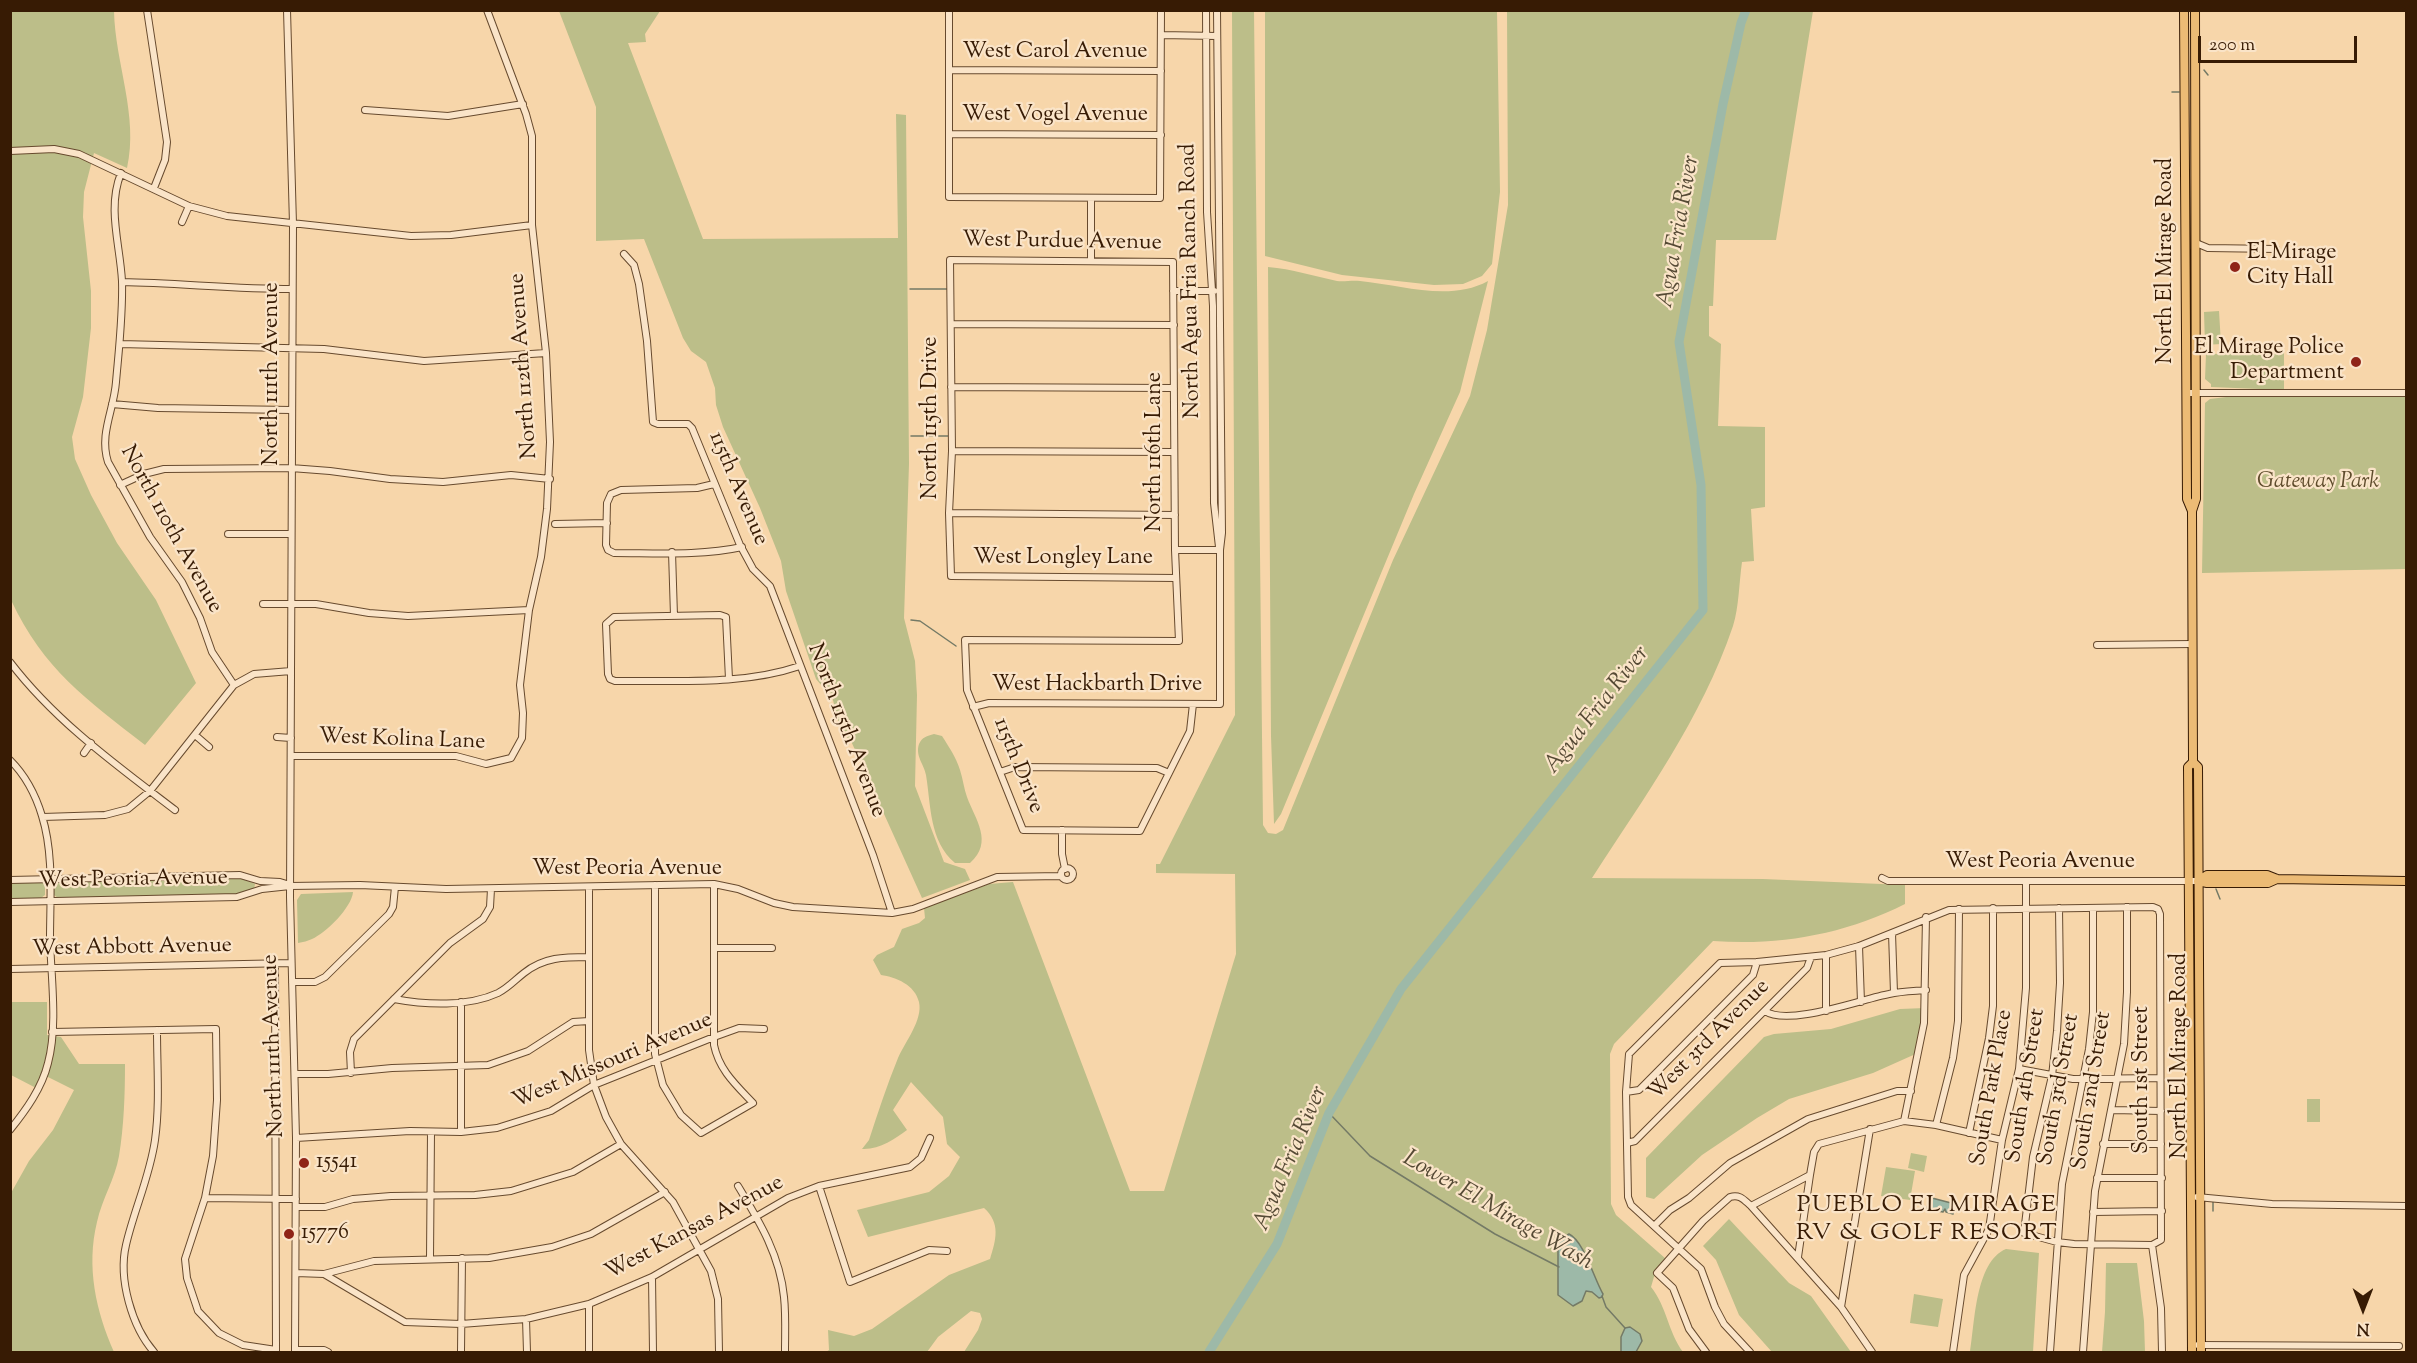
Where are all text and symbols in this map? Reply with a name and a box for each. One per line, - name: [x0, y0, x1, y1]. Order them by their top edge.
- scale bar: [2201, 24, 2360, 62]
- text: 200 m: [2209, 33, 2255, 59]
- street label: West Carol Avenue: [962, 40, 1148, 66]
- street label: West Vogel Avenue: [962, 103, 1148, 129]
- street label: North Agua Fria Ranch Road: [1176, 143, 1208, 419]
- water label: Agua Fria River: [1652, 153, 1708, 311]
- street label: North El Mirage Road: [2154, 158, 2180, 364]
- street label: West Purdue Avenue: [962, 228, 1162, 258]
- place label: El Mirage City Hall: [2247, 241, 2336, 292]
- marker: El Mirage City Hall: [2228, 260, 2242, 274]
- street label: North 112th Avenue: [505, 272, 545, 460]
- street label: North 111th Avenue: [260, 282, 286, 466]
- street label: North 115th Drive: [919, 336, 945, 500]
- place label: El Mirage Police Department: [2194, 336, 2344, 388]
- marker: El Mirage Police Department: [2349, 355, 2363, 369]
- street label: North 116th Lane: [1143, 372, 1169, 532]
- street label: 115th Avenue: [701, 428, 773, 550]
- street label: North 110th Avenue: [113, 442, 227, 618]
- park label: Gateway Park: [2257, 470, 2379, 496]
- street label: West Longley Lane: [973, 546, 1153, 572]
- street label: North 115th Avenue: [800, 640, 890, 822]
- water label: Agua Fria River: [1539, 641, 1657, 781]
- street label: West Hackbarth Drive: [992, 673, 1202, 699]
- street label: 115th Drive: [986, 714, 1048, 818]
- street label: West Kolina Lane: [318, 725, 486, 757]
- street label: West Peoria Avenue: [1945, 850, 2135, 876]
- street label: West Peoria Avenue: [532, 857, 722, 883]
- street label: West Peoria Avenue: [38, 866, 228, 896]
- street label: West Abbott Avenue: [32, 934, 232, 964]
- street label: North El Mirage Road: [2168, 953, 2194, 1159]
- street label: North 111th Avenue: [259, 954, 291, 1138]
- street label: West 3rd Avenue: [1644, 975, 1776, 1107]
- street label: South 1st Street: [2130, 1006, 2156, 1154]
- street label: South 4th Street: [2002, 1007, 2052, 1165]
- street label: West Missouri Avenue: [509, 1008, 717, 1116]
- street label: South Park Place: [1966, 1008, 2020, 1168]
- street label: South 2nd Street: [2067, 1010, 2119, 1172]
- street label: South 3rd Street: [2034, 1012, 2086, 1168]
- water label: Agua Fria River: [1249, 1082, 1335, 1236]
- water label: Lower El Mirage Wash: [1396, 1146, 1598, 1278]
- place label: 15541: [316, 1150, 357, 1176]
- marker: 15541: [297, 1156, 311, 1170]
- street label: West Kansas Avenue: [601, 1171, 789, 1287]
- district label: PUEBLO EL MIRAGE RV & GOLF RESORT: [1796, 1193, 2058, 1249]
- place label: 15776: [301, 1221, 349, 1247]
- marker: 15776: [282, 1227, 296, 1241]
- north arrow: [2333, 1279, 2393, 1339]
- text: N: [2357, 1316, 2369, 1339]

